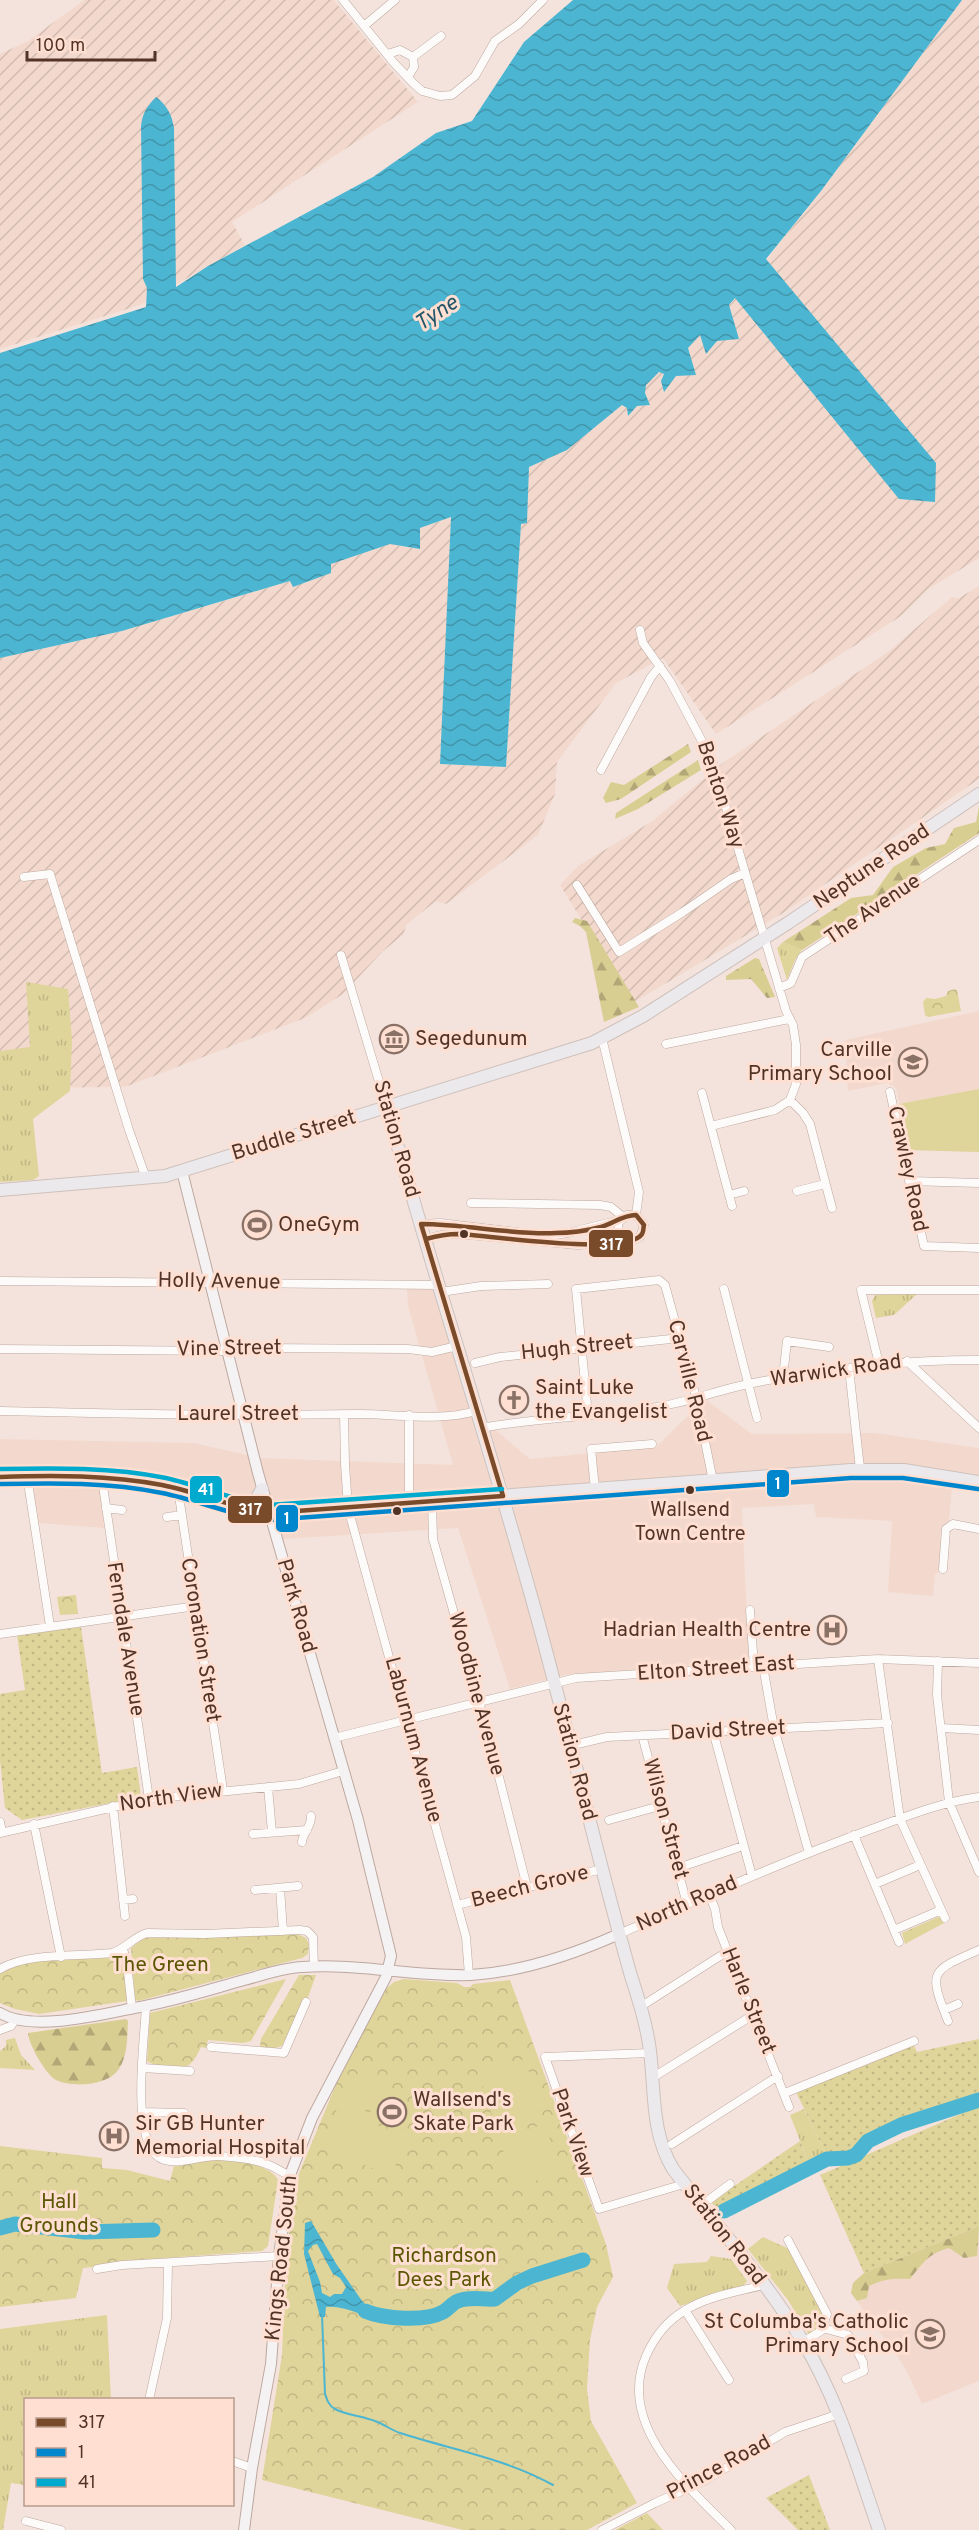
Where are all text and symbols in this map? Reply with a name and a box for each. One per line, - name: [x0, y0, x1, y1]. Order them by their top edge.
- scale bar: [27, 24, 154, 62]
- text: 100 m: [36, 35, 85, 58]
- water label: Tyne: [410, 290, 464, 338]
- street label: Benton Way: [690, 738, 750, 852]
- street label: Neptune Road: [809, 818, 935, 916]
- street label: The Avenue: [820, 868, 926, 952]
- museum icon: Segedunum: [378, 1023, 410, 1055]
- place label: Segedunum: [415, 1026, 528, 1053]
- place label: Carville Primary School: [748, 1037, 892, 1088]
- school or university icon: Carville Primary School: [897, 1046, 929, 1078]
- street label: Station Road: [366, 1077, 426, 1201]
- street label: Crawley Road: [880, 1103, 934, 1235]
- street label: Buddle Street: [229, 1104, 359, 1168]
- sports icon: OneGym: [241, 1209, 273, 1241]
- place label: OneGym: [278, 1212, 360, 1239]
- unlabelled marker: [458, 1228, 470, 1240]
- line badge: 317: [588, 1229, 634, 1258]
- text: 317: [599, 1236, 623, 1256]
- street label: Holly Avenue: [157, 1267, 281, 1297]
- street label: Carville Road: [661, 1317, 717, 1445]
- street label: Hugh Street: [519, 1329, 635, 1367]
- street label: Vine Street: [176, 1335, 282, 1363]
- street label: Warwick Road: [769, 1348, 903, 1394]
- place label: Saint Luke the Evangelist: [535, 1375, 668, 1426]
- church icon: Saint Luke the Evangelist: [498, 1384, 530, 1416]
- street label: Laurel Street: [177, 1401, 299, 1428]
- line badge: 1: [766, 1469, 790, 1498]
- line badge: 41: [189, 1475, 223, 1504]
- text: 1: [775, 1475, 781, 1495]
- text: 41: [198, 1481, 214, 1501]
- marker: Wallsend Town Centre: [684, 1484, 696, 1496]
- line badge: 317: [227, 1495, 273, 1524]
- place label: Wallsend Town Centre: [635, 1498, 745, 1548]
- text: 317: [238, 1501, 262, 1521]
- line badge: 1: [275, 1504, 299, 1533]
- unlabelled marker: [391, 1505, 403, 1517]
- text: 1: [284, 1510, 290, 1530]
- street label: Coronation Street: [174, 1556, 226, 1724]
- street label: Park Road: [270, 1556, 322, 1656]
- street label: Ferndale Avenue: [99, 1560, 151, 1718]
- street label: Woodbine Avenue: [441, 1609, 511, 1779]
- hospital icon: Hadrian Health Centre: [816, 1614, 848, 1646]
- place label: Hadrian Health Centre: [603, 1617, 811, 1644]
- street label: Elton Street East: [636, 1650, 796, 1688]
- street label: Laburnum Avenue: [378, 1654, 448, 1826]
- street label: Station Road: [545, 1700, 603, 1824]
- street label: David Street: [670, 1714, 786, 1748]
- street label: Wilson Street: [636, 1755, 694, 1883]
- street label: North View: [118, 1777, 224, 1819]
- street label: Beech Grove: [468, 1859, 592, 1915]
- street label: North Road: [632, 1870, 742, 1938]
- street label: Harle Street: [714, 1944, 782, 2058]
- park label: The Green: [111, 1952, 209, 1979]
- street label: Park View: [544, 2085, 600, 2181]
- place label: Wallsend's Skate Park: [413, 2087, 514, 2138]
- sports icon: Wallsend's Skate Park: [376, 2096, 408, 2128]
- place label: Sir GB Hunter Memorial Hospital: [135, 2111, 306, 2162]
- hospital icon: Sir GB Hunter Memorial Hospital: [98, 2120, 130, 2152]
- street label: Kings Road South: [260, 2174, 304, 2342]
- street label: Station Road: [676, 2179, 772, 2291]
- park label: Hall Grounds: [19, 2189, 99, 2240]
- park label: Richardson Dees Park: [391, 2243, 497, 2294]
- place label: St Columba's Catholic Primary School: [704, 2309, 909, 2360]
- school or university icon: St Columba's Catholic Primary School: [914, 2318, 946, 2350]
- legend: [24, 2398, 234, 2506]
- text: 317: [78, 2412, 105, 2435]
- street label: Prince Road: [662, 2429, 776, 2507]
- text: 1: [78, 2442, 85, 2465]
- text: 41: [78, 2472, 96, 2495]

